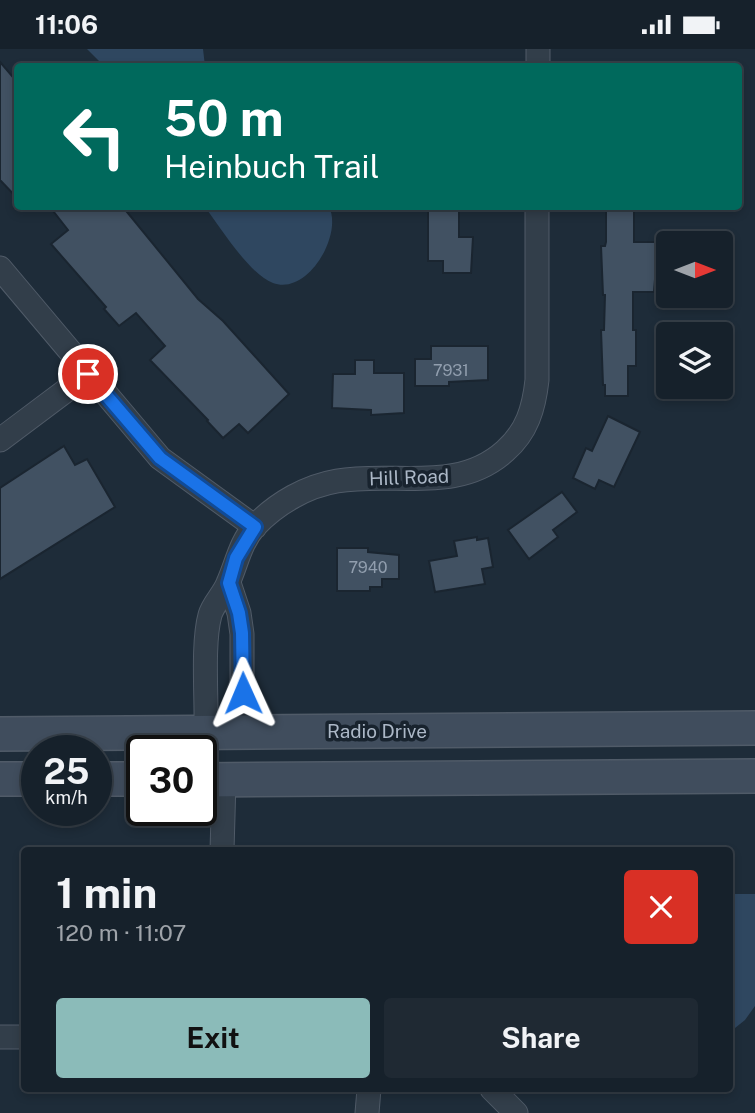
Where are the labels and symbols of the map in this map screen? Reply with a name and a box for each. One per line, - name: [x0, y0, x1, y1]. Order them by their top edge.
- north arrow: [656, 231, 733, 308]
- pin: [58, 344, 118, 404]
- house number: 7931: [433, 361, 469, 380]
- street label: Hill Road: [369, 465, 449, 489]
- house number: 7940: [348, 558, 388, 577]
- position arrow: [206, 656, 280, 730]
- street label: Radio Drive: [327, 720, 427, 742]
- speed limit sign: 30: [126, 735, 217, 826]

